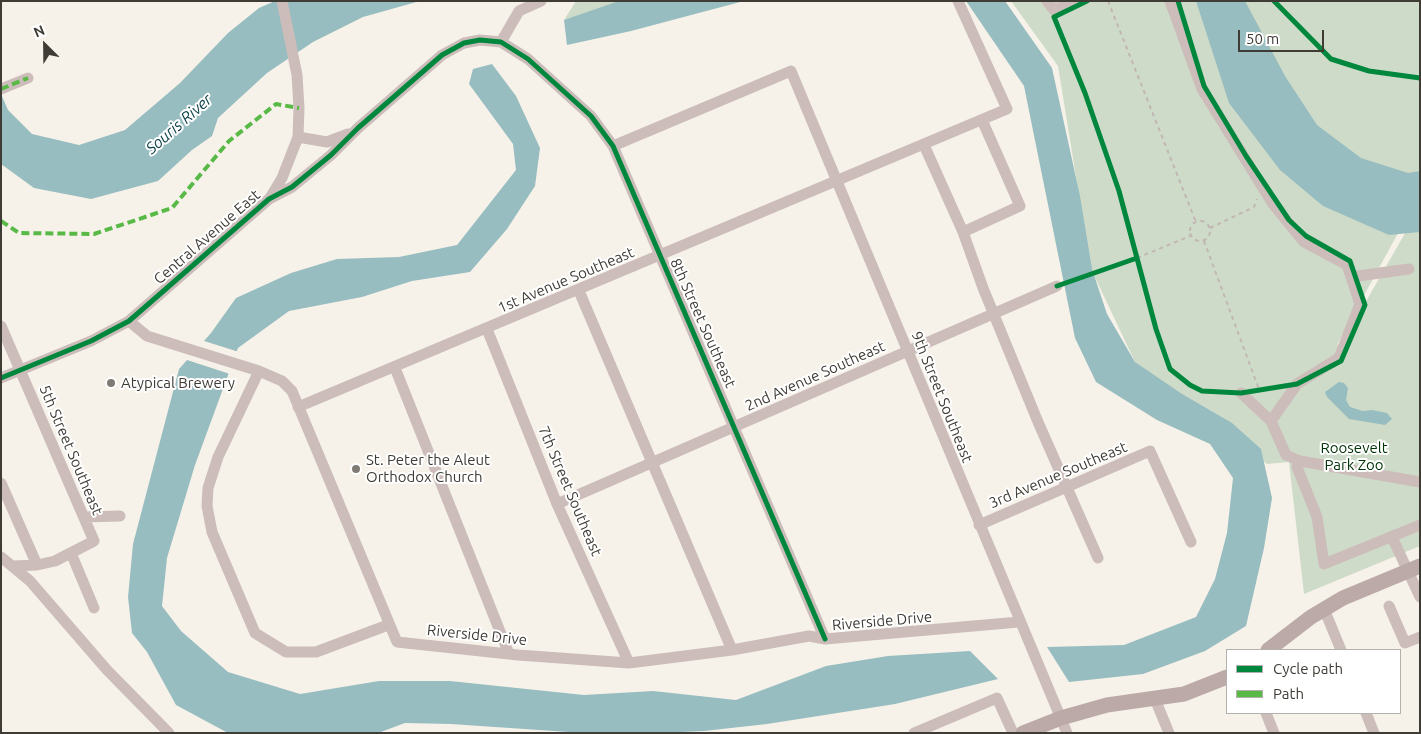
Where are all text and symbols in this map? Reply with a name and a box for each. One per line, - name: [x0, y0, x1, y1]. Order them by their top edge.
- north arrow: [20, 20, 70, 70]
- scale bar: [1241, 20, 1327, 52]
- text: N: [31, 22, 47, 41]
- text: 50 m: [1246, 30, 1279, 47]
- water label: Souris River: [142, 90, 216, 158]
- street label: Central Avenue East: [150, 186, 264, 288]
- street label: 1st Avenue Southeast: [495, 243, 637, 317]
- street label: 8th Street Southeast: [666, 256, 740, 390]
- street label: 9th Street Southeast: [907, 329, 977, 465]
- street label: 2nd Avenue Southeast: [742, 337, 888, 415]
- place label: Atypical Brewery: [121, 374, 235, 392]
- marker: Atypical Brewery: [105, 377, 117, 389]
- street label: 5th Street Southeast: [35, 382, 107, 518]
- street label: 7th Street Southeast: [534, 423, 606, 559]
- street label: 3rd Avenue Southeast: [986, 438, 1130, 512]
- park label: Roosevelt Park Zoo: [1320, 439, 1388, 474]
- place label: St. Peter the Aleut Orthodox Church: [366, 451, 490, 486]
- marker: St. Peter the Aleut Orthodox Church: [350, 463, 362, 475]
- street label: Riverside Drive: [831, 608, 933, 634]
- street label: Riverside Drive: [426, 621, 528, 649]
- legend: [1226, 649, 1401, 714]
- text: Cycle path: [1273, 660, 1343, 677]
- text: Path: [1273, 685, 1304, 702]

